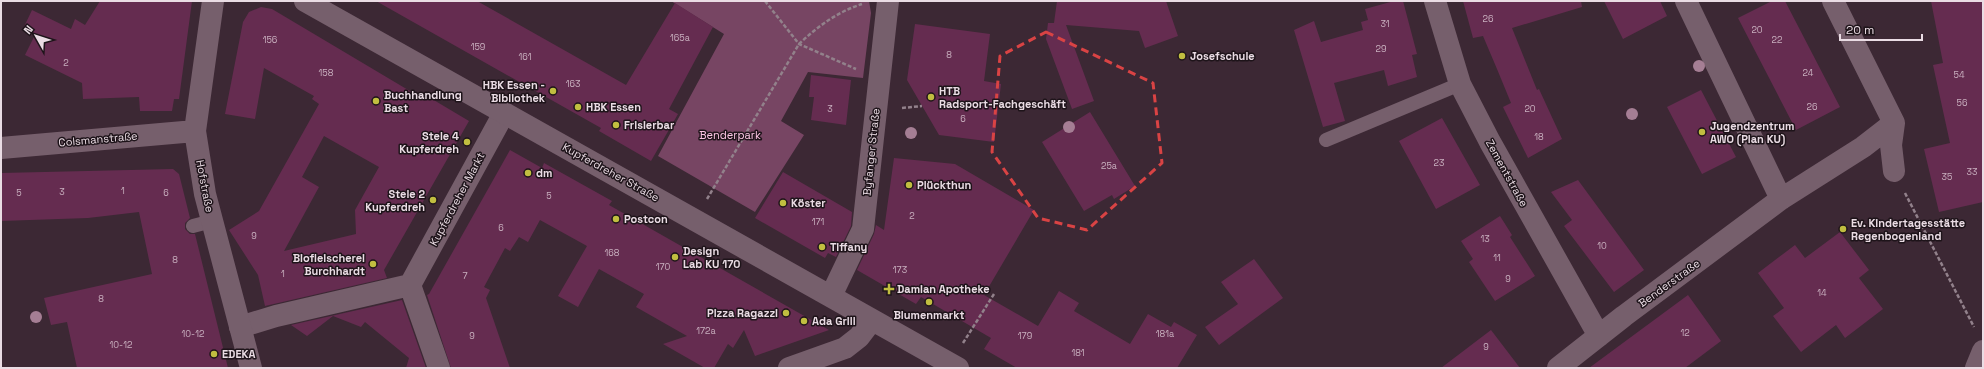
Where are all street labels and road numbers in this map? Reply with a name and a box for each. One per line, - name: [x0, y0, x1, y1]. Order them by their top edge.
- street label: Byfanger Straße: [859, 108, 883, 196]
- street label: Colsmanstraße: [58, 129, 138, 149]
- street label: Zementstraße: [1483, 137, 1531, 209]
- street label: Kupferdreher Straße: [560, 140, 662, 204]
- street label: Kupferdreher Markt: [426, 150, 488, 248]
- street label: Hofstraße: [193, 159, 217, 213]
- street label: Benderstraße: [1636, 256, 1702, 310]

